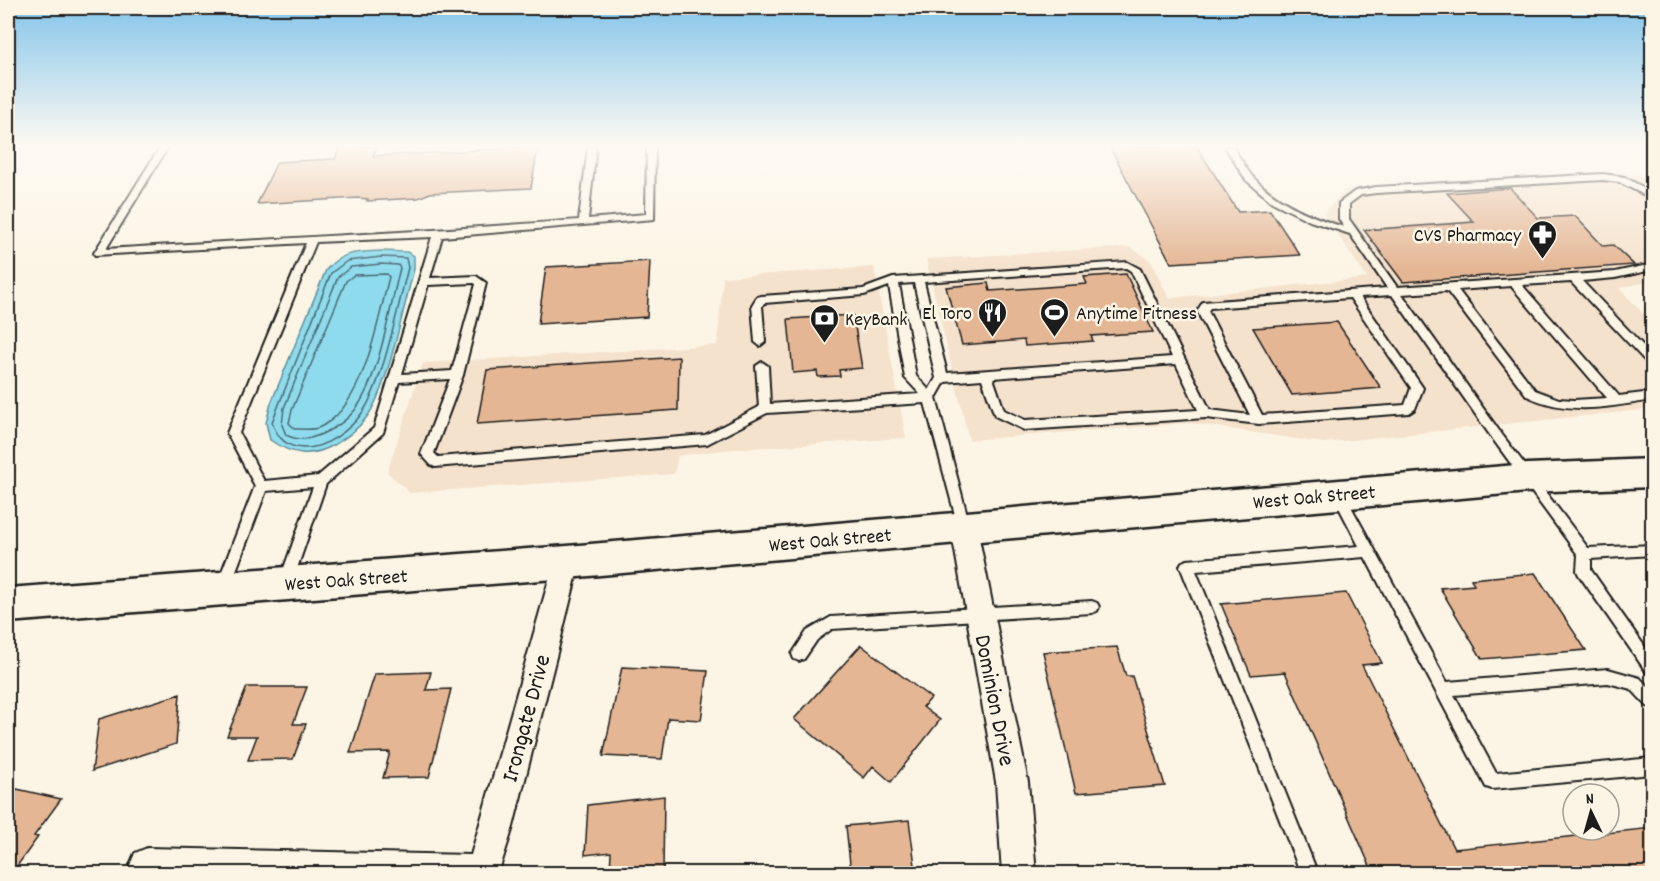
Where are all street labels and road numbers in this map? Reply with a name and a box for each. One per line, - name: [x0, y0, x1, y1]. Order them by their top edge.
- street label: West Oak Street: [1252, 480, 1377, 518]
- street label: West Oak Street: [768, 523, 893, 561]
- street label: West Oak Street: [284, 564, 408, 600]
- street label: Dominion Drive: [964, 632, 1022, 769]
- street label: Irongate Drive: [495, 651, 561, 786]

